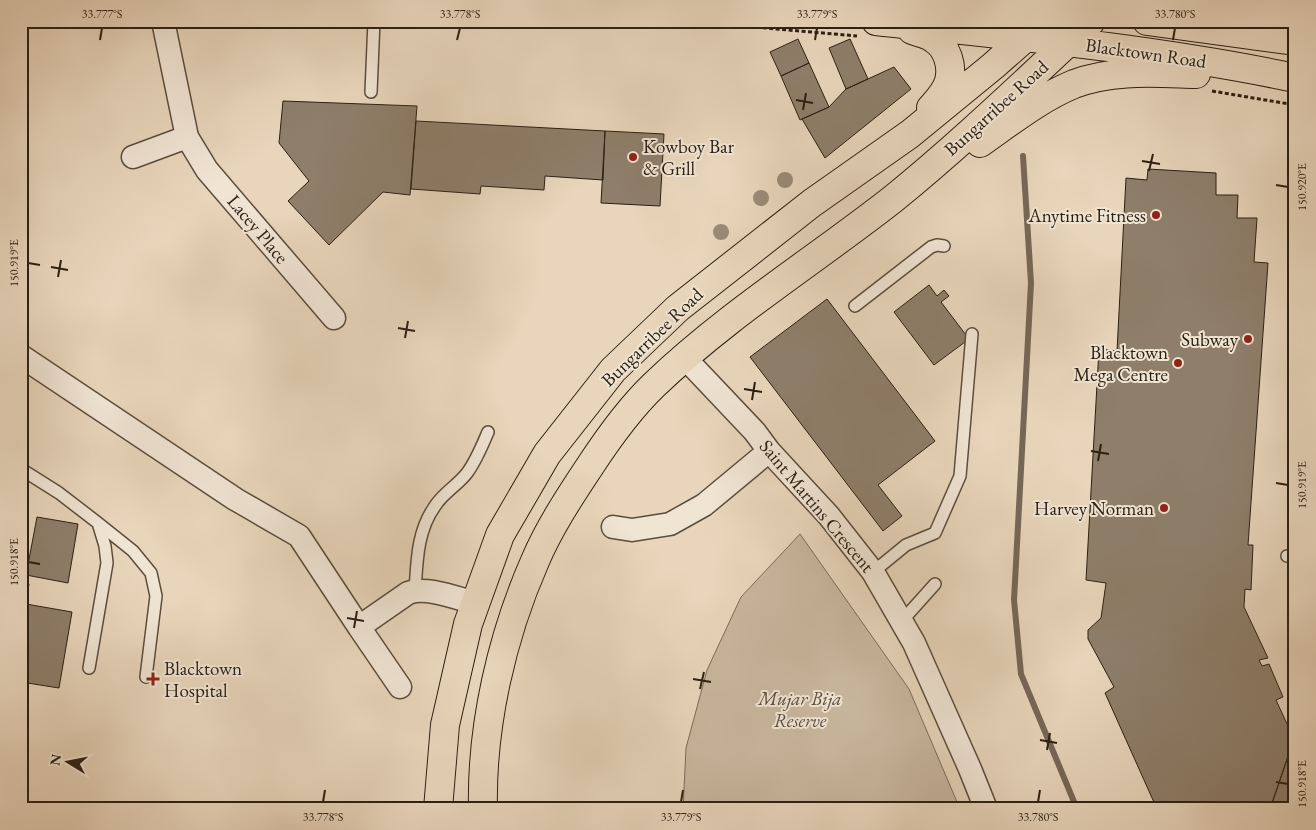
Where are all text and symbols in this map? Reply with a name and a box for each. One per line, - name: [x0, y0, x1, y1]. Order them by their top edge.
- text: 33.777°S: [82, 6, 123, 22]
- text: 33.778°S: [440, 6, 481, 22]
- text: 33.779°S: [797, 6, 838, 22]
- text: 33.780°S: [1155, 6, 1196, 22]
- street label: Blacktown Road: [1084, 32, 1208, 74]
- street label: Bungarribee Road: [938, 54, 1054, 162]
- place label: Kowboy Bar & Grill: [643, 134, 735, 181]
- marker: Kowboy Bar & Grill: [627, 151, 639, 163]
- text: 150.920°E: [1294, 163, 1310, 211]
- street label: Lacey Place: [222, 189, 294, 269]
- place label: Anytime Fitness: [1028, 203, 1146, 228]
- marker: Anytime Fitness: [1150, 209, 1162, 221]
- text: 150.919°E: [6, 239, 22, 287]
- street label: Bungarribee Road: [596, 282, 709, 392]
- place label: Subway: [1181, 327, 1239, 352]
- marker: Subway: [1242, 333, 1254, 345]
- place label: Blacktown Mega Centre: [1074, 340, 1168, 387]
- marker: Blacktown Mega Centre: [1172, 357, 1184, 369]
- street label: Saint Martins Crescent: [754, 434, 880, 578]
- text: 150.919°E: [1294, 461, 1310, 509]
- place label: Harvey Norman: [1034, 496, 1154, 521]
- marker: Harvey Norman: [1158, 502, 1170, 514]
- text: 150.918°E: [6, 538, 22, 586]
- place label: Blacktown Hospital: [164, 656, 242, 703]
- marker: Blacktown Hospital: [146, 672, 160, 686]
- park label: Mujar Bija Reserve: [757, 686, 842, 733]
- north arrow: [42, 738, 92, 788]
- text: N: [45, 752, 65, 767]
- text: 150.918°E: [1294, 760, 1310, 808]
- text: 33.778°S: [303, 809, 344, 825]
- text: 33.779°S: [661, 809, 702, 825]
- text: 33.780°S: [1018, 809, 1059, 825]

